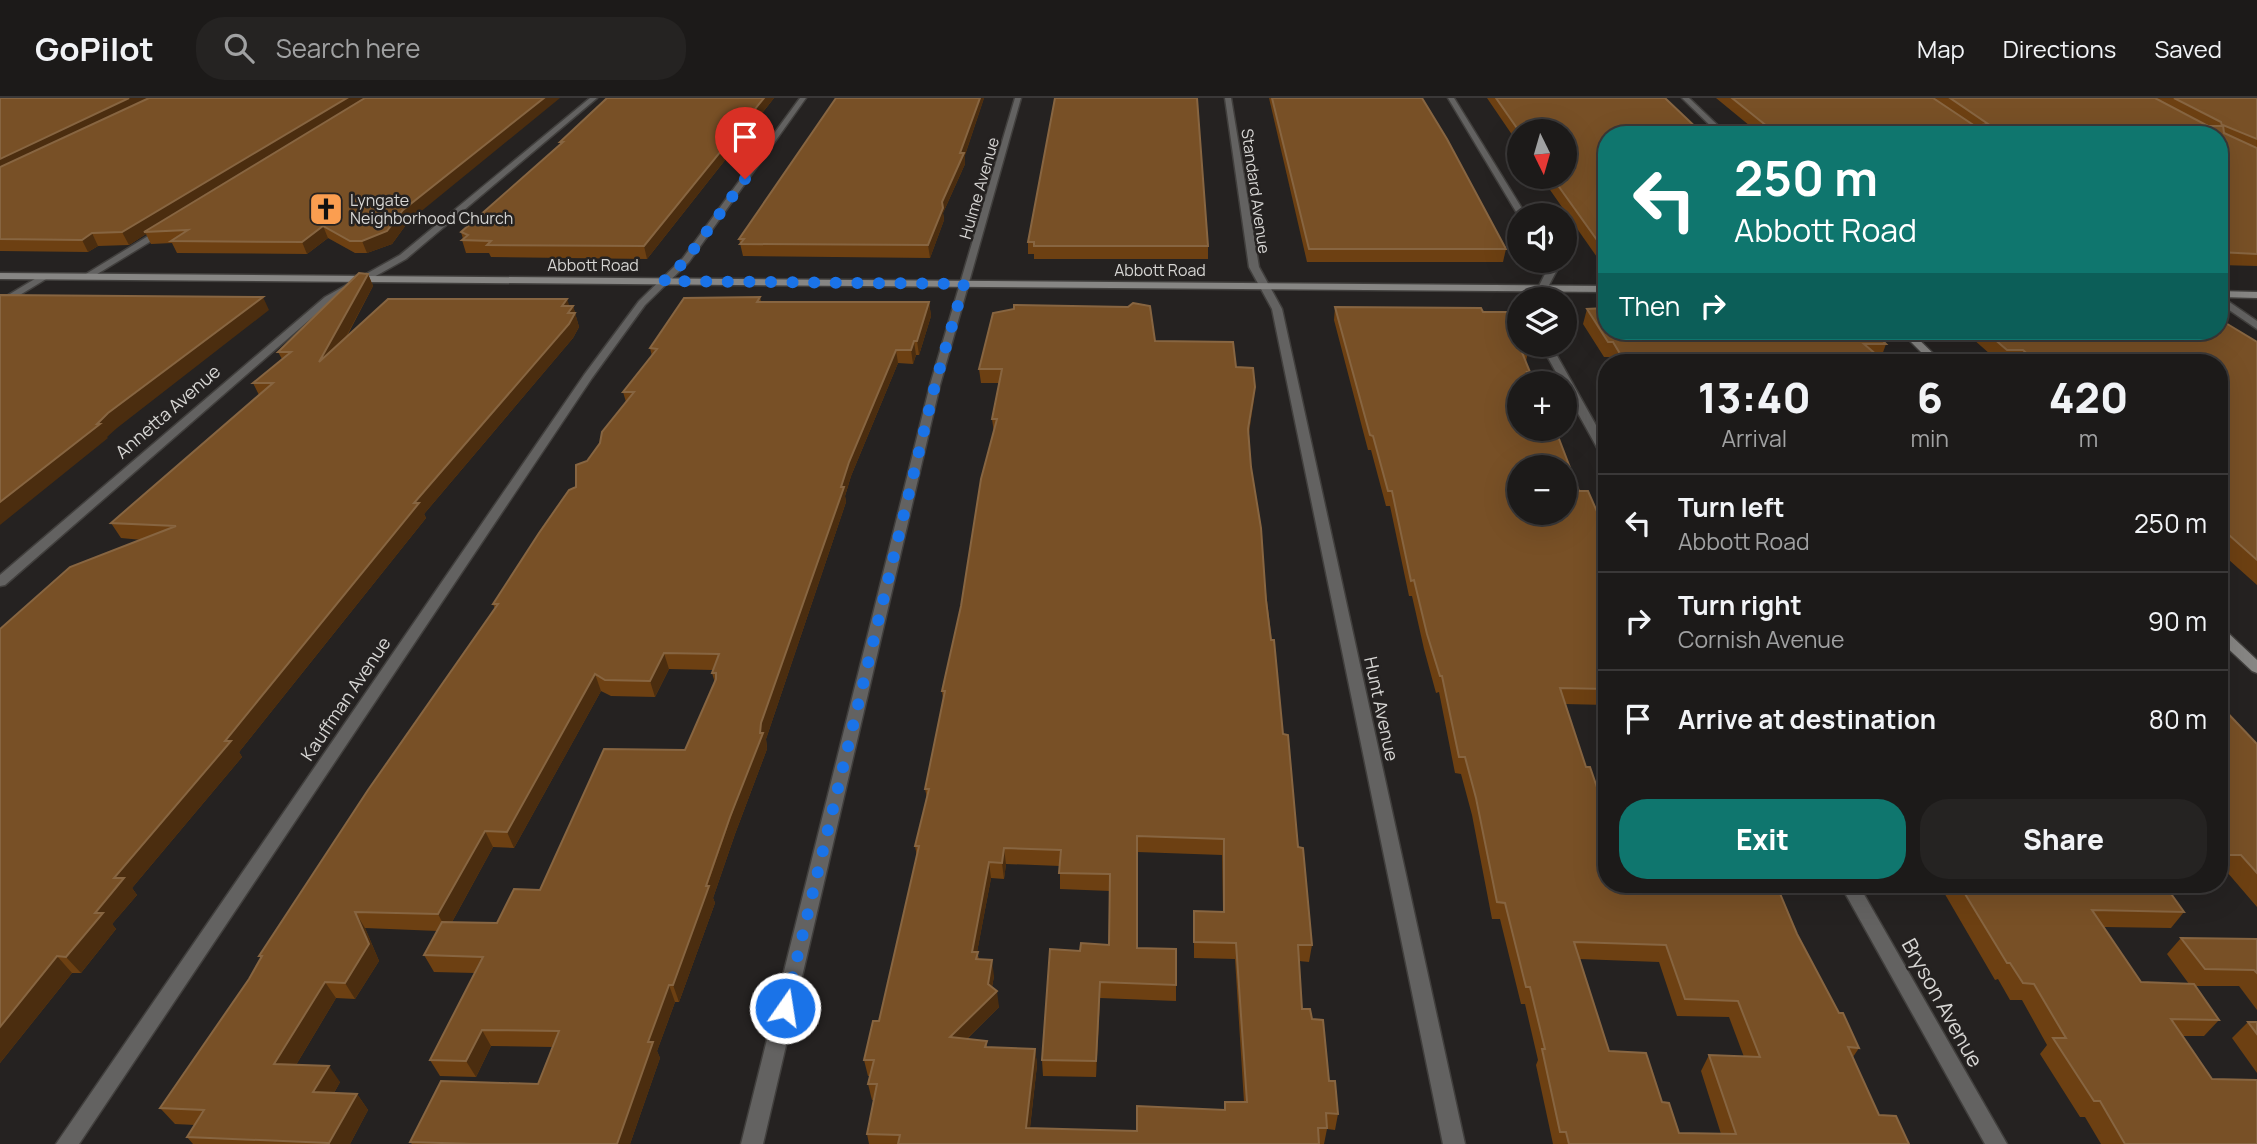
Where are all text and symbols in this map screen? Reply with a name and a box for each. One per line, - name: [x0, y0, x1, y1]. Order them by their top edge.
- search box: [196, 17, 686, 80]
- text: GoPilot: [35, 26, 154, 71]
- icon: search: [220, 29, 258, 67]
- text: Search here: [276, 30, 420, 66]
- text: Map: [1917, 32, 1965, 65]
- text: Directions: [2003, 32, 2116, 65]
- text: Saved: [2154, 32, 2222, 65]
- pin: [715, 107, 775, 179]
- icon: arrive: [726, 118, 764, 156]
- north arrow: [1507, 119, 1577, 189]
- map controls: [1507, 119, 1577, 525]
- street label: Standard Avenue: [1236, 127, 1276, 255]
- street label: Hulme Avenue: [954, 134, 1004, 242]
- text: 250 m: [1734, 144, 1878, 211]
- icon: left: [1619, 154, 1710, 245]
- place label: Lyngate Neighborhood Church: [350, 189, 513, 229]
- church icon: Lyngate Neighborhood Church: [307, 190, 345, 228]
- button: sound: [1507, 203, 1577, 273]
- text: Abbott Road: [1734, 208, 1917, 252]
- street label: Abbott Road: [547, 254, 639, 276]
- street label: Abbott Road: [1114, 259, 1206, 281]
- button: layers: [1507, 287, 1577, 357]
- icon: right: [1694, 287, 1732, 325]
- text: Then: [1619, 288, 1680, 324]
- street label: Annetta Avenue: [110, 359, 225, 464]
- text: 13:40: [1698, 368, 1811, 426]
- text: 6: [1917, 368, 1943, 426]
- text: 420: [2049, 368, 2128, 426]
- button: +: [1507, 371, 1577, 441]
- text: Arrival: [1721, 422, 1787, 454]
- text: min: [1910, 422, 1949, 454]
- text: m: [2079, 422, 2098, 454]
- button: −: [1507, 455, 1577, 525]
- text: Turn left: [1678, 489, 1785, 525]
- icon: left: [1619, 504, 1657, 542]
- text: 250 m: [2134, 505, 2207, 541]
- text: Abbott Road: [1678, 525, 1810, 557]
- text: Turn right: [1678, 587, 1802, 623]
- icon: right: [1619, 602, 1657, 640]
- text: 90 m: [2148, 603, 2207, 639]
- text: Cornish Avenue: [1678, 623, 1844, 655]
- street label: Kauffman Avenue: [295, 632, 396, 765]
- street label: Hunt Avenue: [1359, 654, 1405, 763]
- icon: arrive: [1619, 700, 1657, 738]
- text: Arrive at destination: [1678, 701, 1936, 737]
- text: 80 m: [2149, 701, 2207, 737]
- button: Exit: [1619, 799, 1906, 879]
- button: Share: [1920, 799, 2207, 879]
- street label: Bryson Avenue: [1896, 933, 1990, 1072]
- position arrow: [748, 971, 822, 1045]

